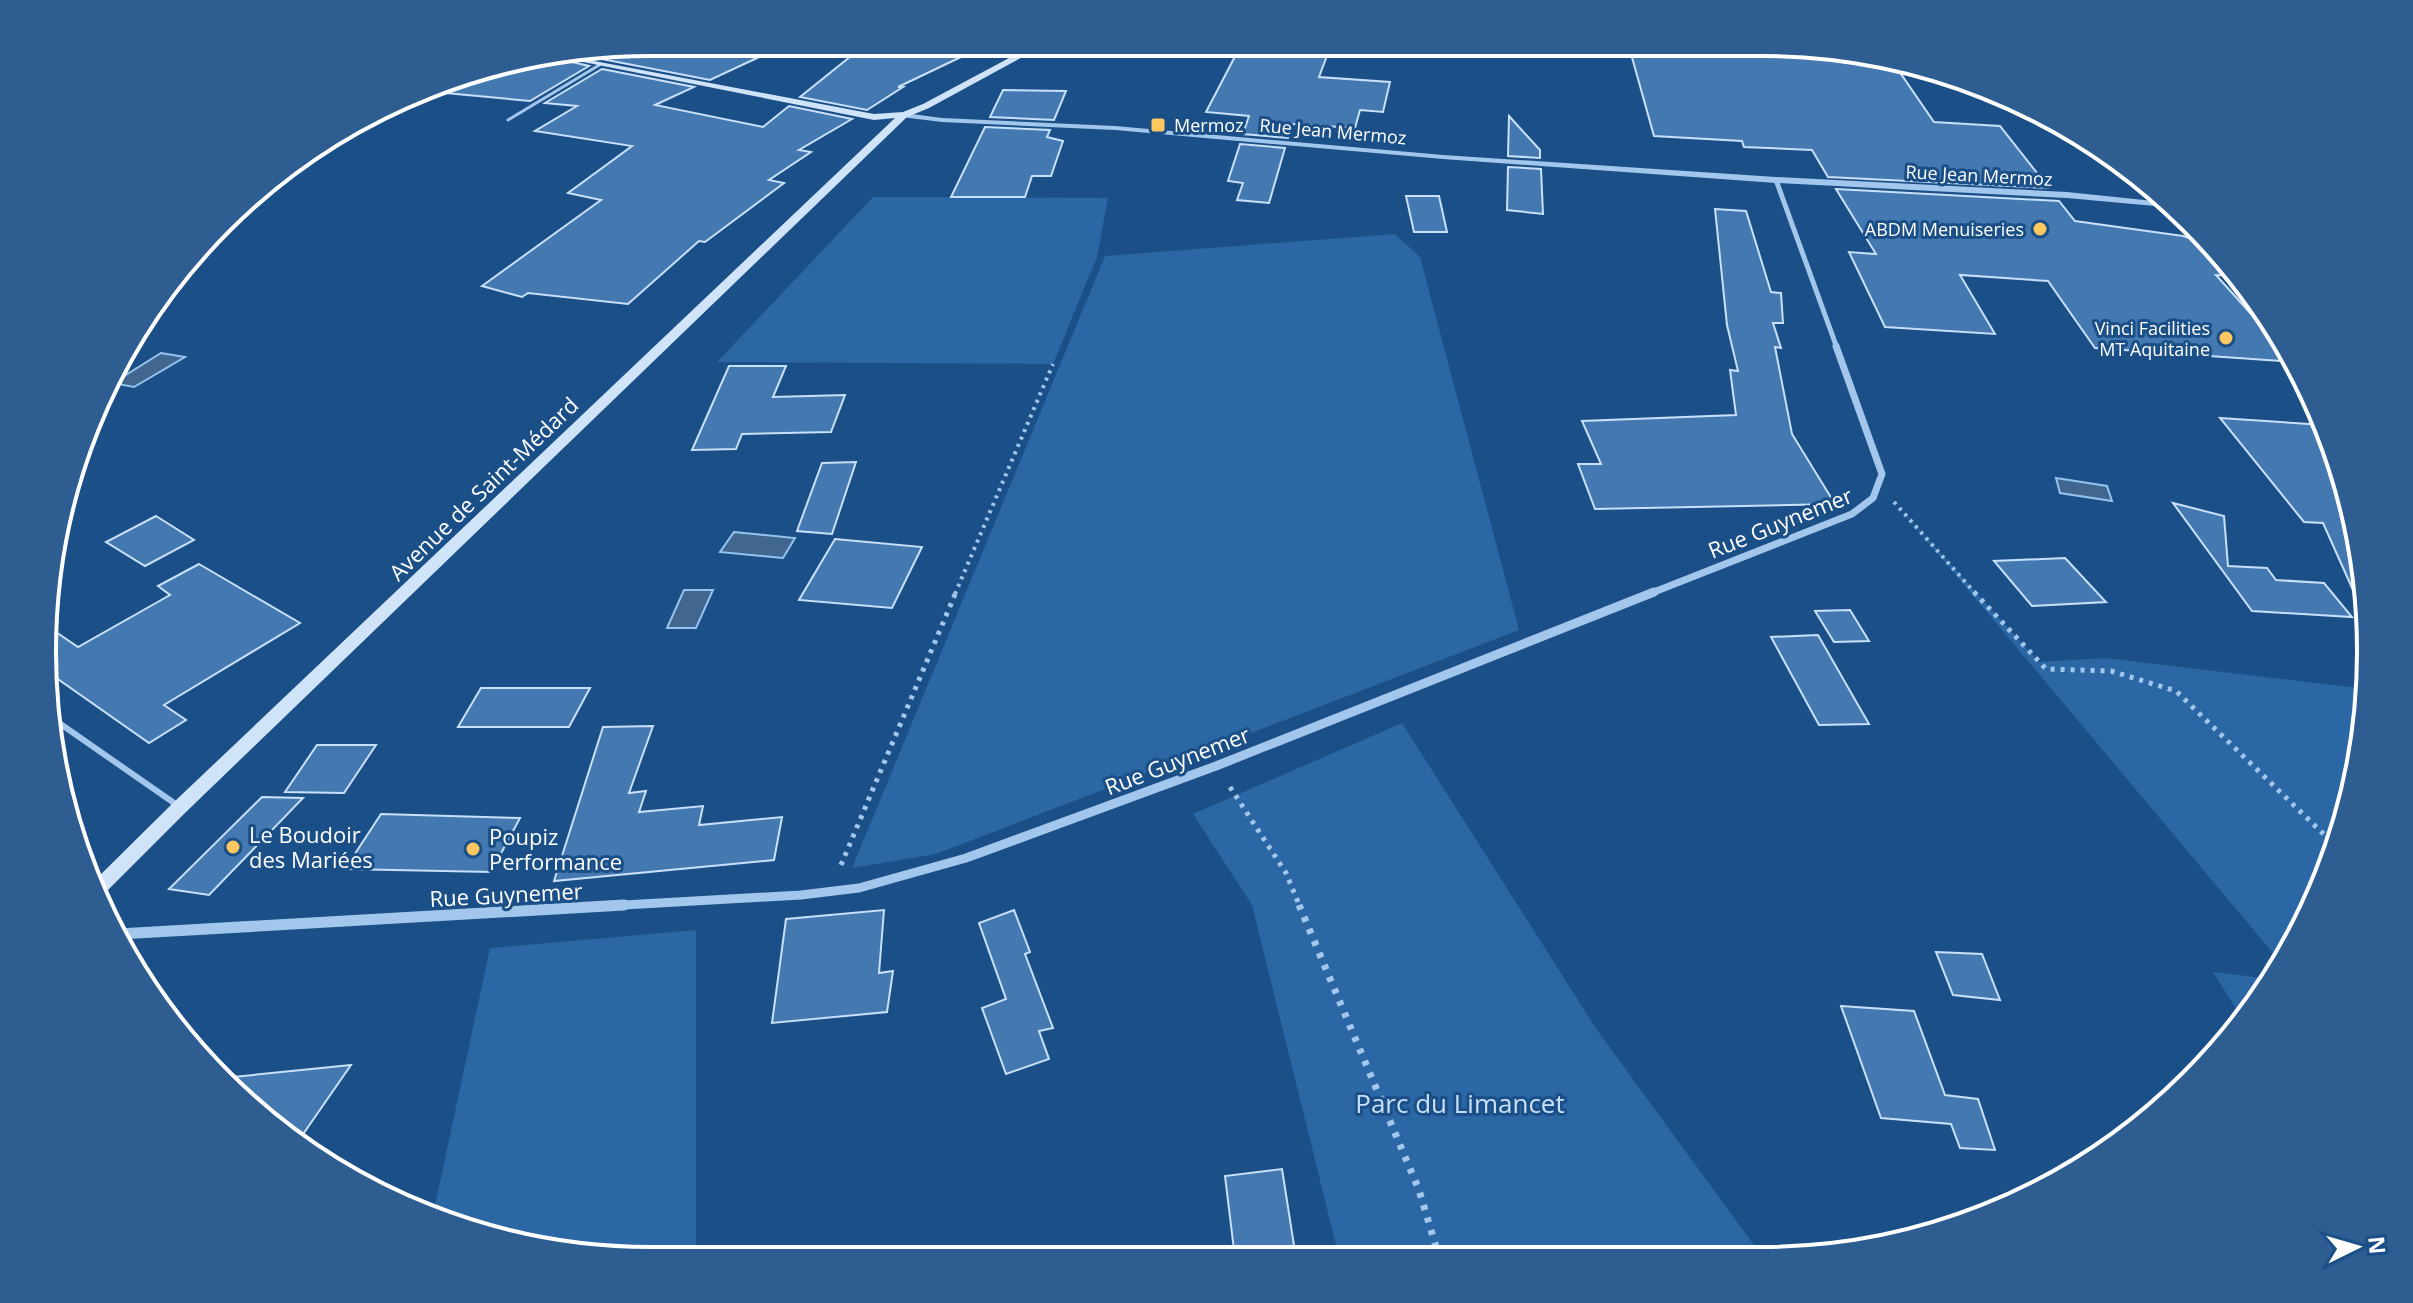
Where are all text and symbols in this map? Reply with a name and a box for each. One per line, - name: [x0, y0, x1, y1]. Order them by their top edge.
- place label: Mermoz: [1174, 113, 1244, 137]
- street label: Rue Jean Mermoz: [1259, 113, 1407, 149]
- marker: Mermoz: [1149, 116, 1167, 134]
- street label: Rue Jean Mermoz: [1905, 159, 2053, 191]
- place label: ABDM Menuiseries: [1865, 217, 2024, 241]
- marker: ABDM Menuiseries: [2031, 220, 2049, 238]
- place label: Vinci Facilities MT Aquitaine: [2095, 316, 2210, 361]
- marker: Vinci Facilities MT Aquitaine: [2217, 329, 2235, 347]
- street label: Avenue de Saint-Médard: [382, 390, 584, 586]
- street label: Rue Guynemer: [1703, 479, 1857, 565]
- street label: Rue Guynemer: [1100, 719, 1254, 801]
- place label: Le Boudoir des Mariées: [249, 819, 373, 874]
- place label: Poupiz Performance: [489, 821, 622, 876]
- marker: Le Boudoir des Mariées: [224, 838, 242, 856]
- marker: Poupiz Performance: [464, 840, 482, 858]
- street label: Rue Guynemer: [429, 875, 583, 913]
- park label: Parc du Limancet: [1355, 1085, 1565, 1121]
- north arrow: [2317, 1207, 2397, 1287]
- text: N: [2362, 1235, 2394, 1255]

